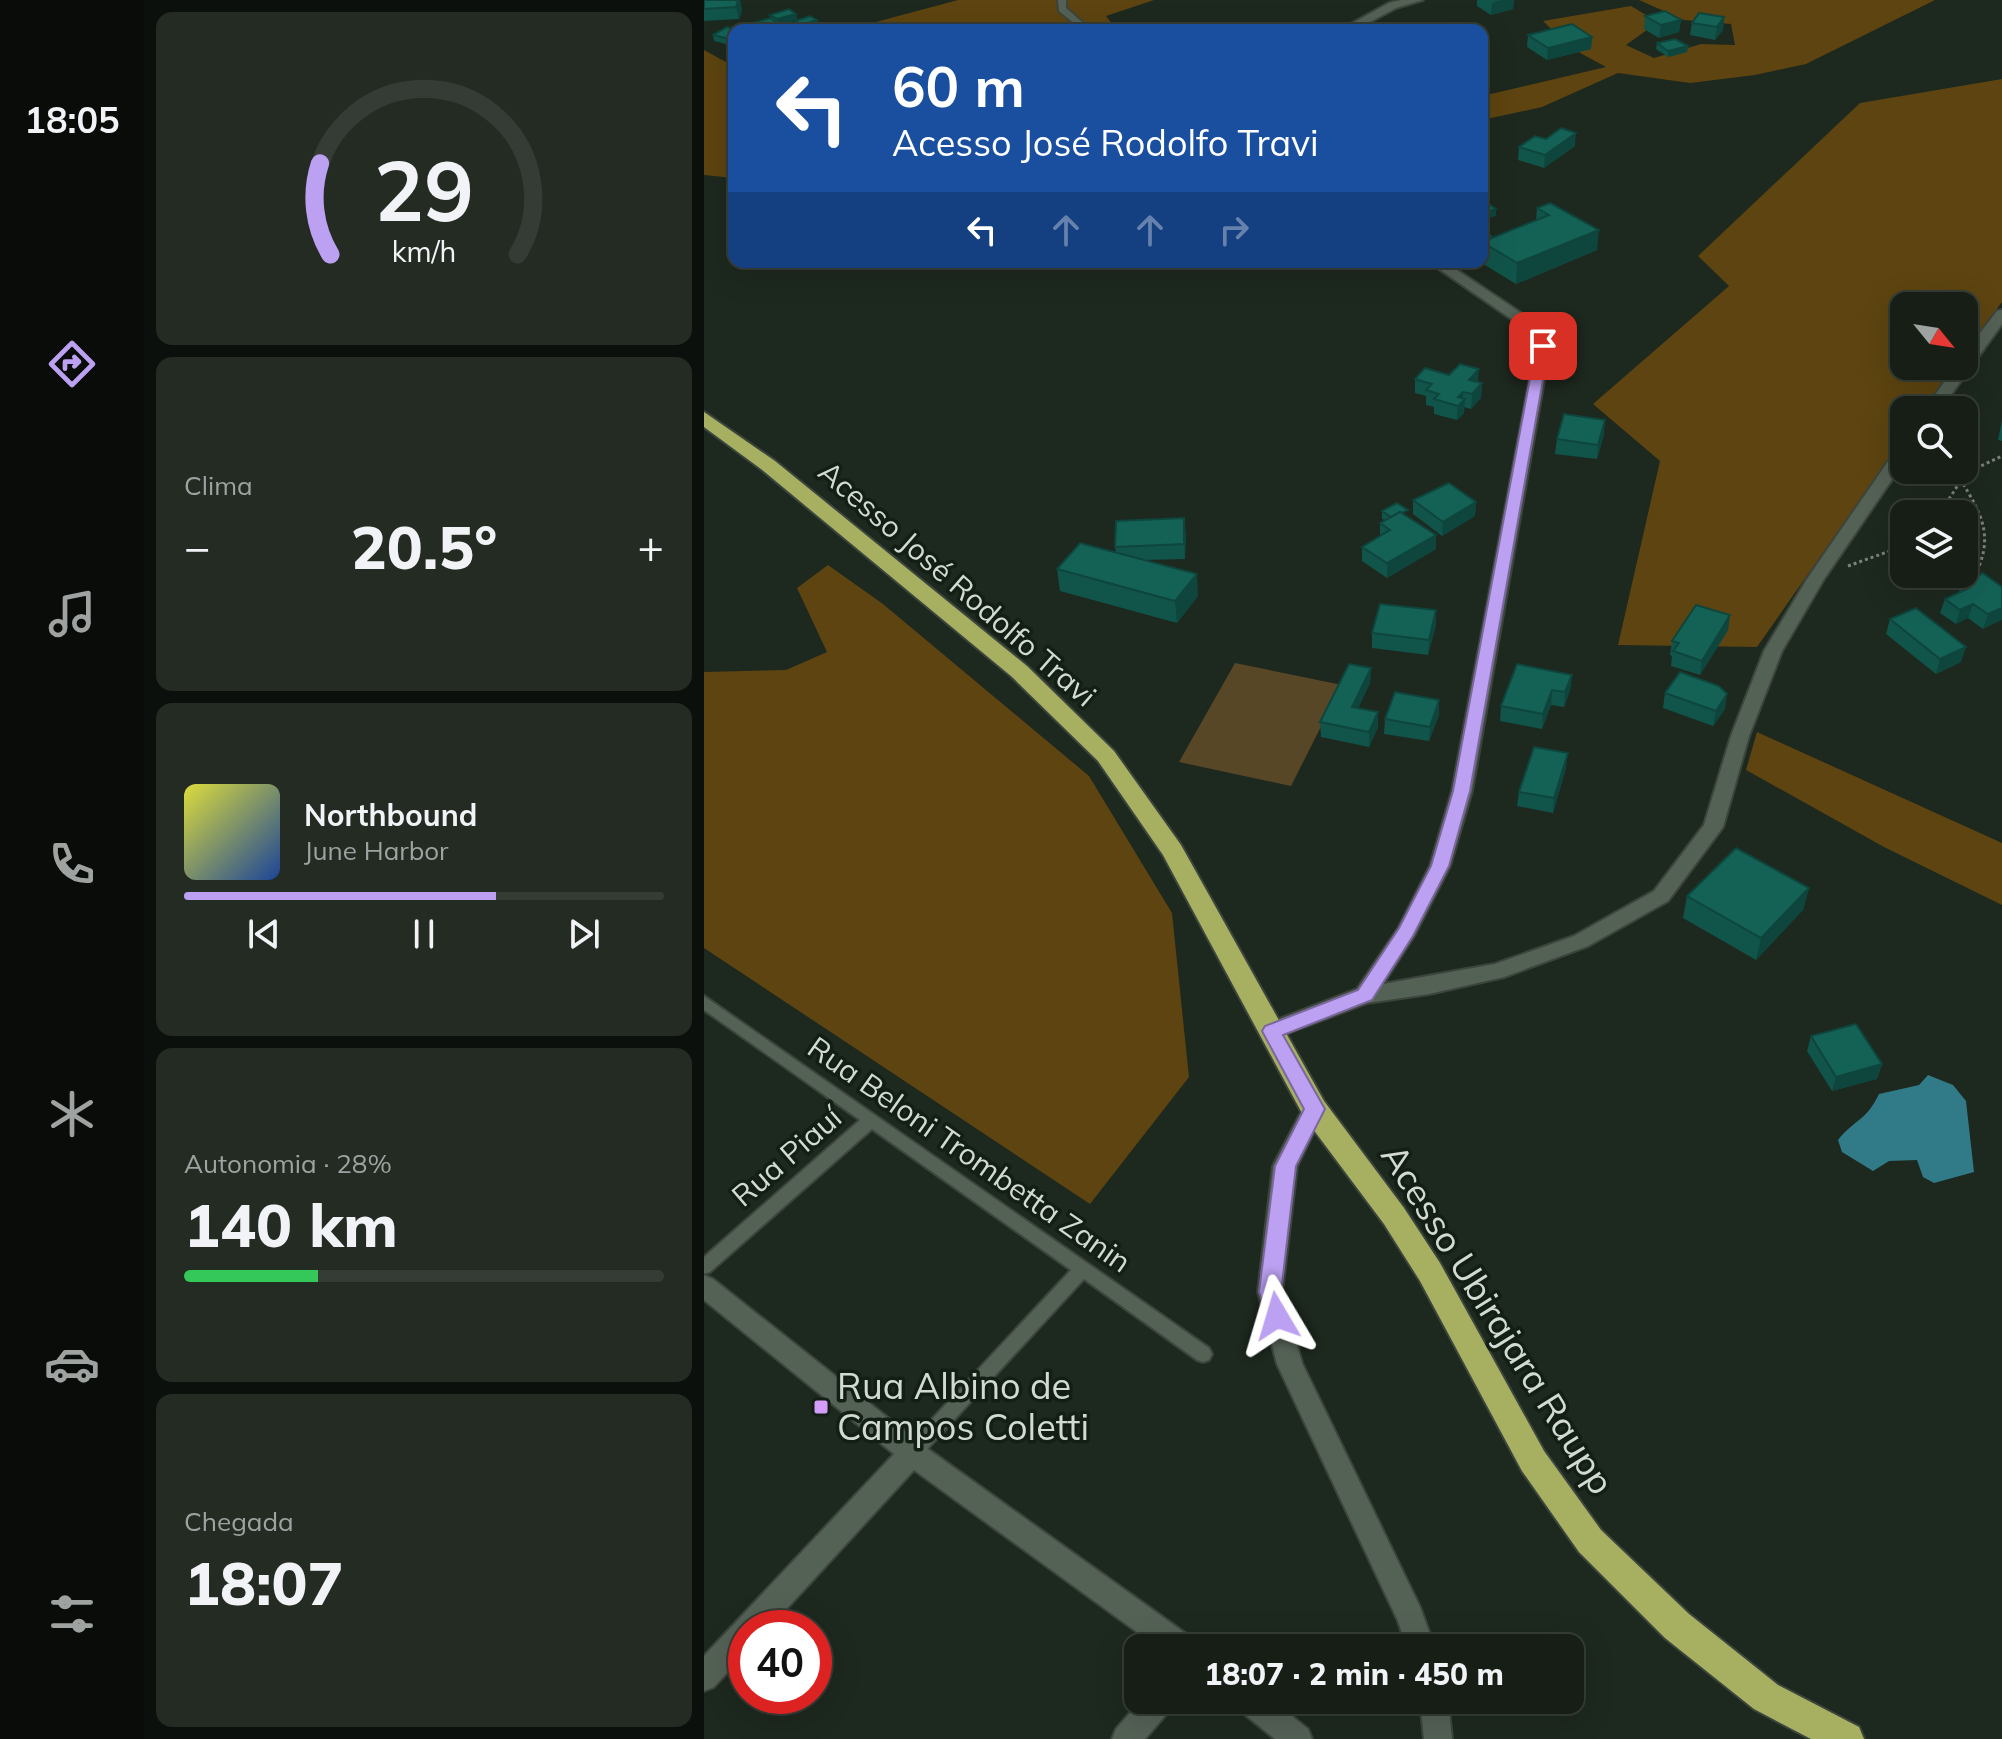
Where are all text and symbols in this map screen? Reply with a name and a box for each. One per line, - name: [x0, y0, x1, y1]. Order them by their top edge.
- text: 60 m: [892, 51, 1025, 121]
- icon: left: [760, 56, 864, 160]
- text: 18:05: [24, 97, 120, 142]
- text: Acesso José Rodolfo Travi: [892, 120, 1319, 165]
- text: 29: [374, 136, 474, 241]
- icon: left: [960, 208, 1004, 252]
- icon: ahead: [1044, 208, 1088, 252]
- icon: ahead: [1128, 208, 1172, 252]
- icon: right: [1212, 208, 1256, 252]
- text: km/h: [392, 233, 456, 269]
- north arrow: [1890, 292, 1978, 380]
- map controls: [1890, 292, 1978, 588]
- pin: [1509, 312, 1577, 380]
- icon: arrive: [1521, 324, 1565, 368]
- icon: directions: [44, 336, 100, 392]
- button: search: [1890, 396, 1978, 484]
- street label: Acesso José Rodolfo Travi: [811, 452, 1104, 714]
- text: Clima: [184, 469, 253, 502]
- button: layers: [1890, 500, 1978, 588]
- text: 20.5°: [351, 509, 497, 584]
- text: −: [184, 519, 210, 574]
- text: +: [638, 519, 664, 574]
- icon: music: [44, 586, 100, 642]
- text: Northbound: [304, 796, 477, 834]
- text: June Harbor: [304, 834, 449, 867]
- icon: phone: [44, 836, 100, 892]
- icon: previous: [242, 912, 286, 956]
- icon: pause: [402, 912, 446, 956]
- icon: next: [562, 912, 606, 956]
- street label: Rua Beloni Trombetta Zanin: [801, 1028, 1139, 1280]
- icon: climate: [44, 1086, 100, 1142]
- street label: Rua Piauí: [724, 1097, 850, 1214]
- street label: Acesso Ubirajara Raupp: [1372, 1135, 1625, 1502]
- text: Autonomia · 28%: [184, 1147, 392, 1180]
- text: 140 km: [184, 1187, 398, 1262]
- position arrow: [1235, 1274, 1319, 1358]
- icon: car: [44, 1336, 100, 1392]
- place label: Rua Albino de Campos Coletti: [837, 1363, 1089, 1449]
- marker: Rua Albino de Campos Coletti: [812, 1398, 830, 1416]
- text: Chegada: [184, 1505, 294, 1538]
- text: 18:07: [184, 1545, 344, 1620]
- icon: filters: [44, 1586, 100, 1642]
- speed limit sign: 40: [728, 1610, 832, 1714]
- text: 18:07 · 2 min · 450 m: [1204, 1655, 1504, 1693]

